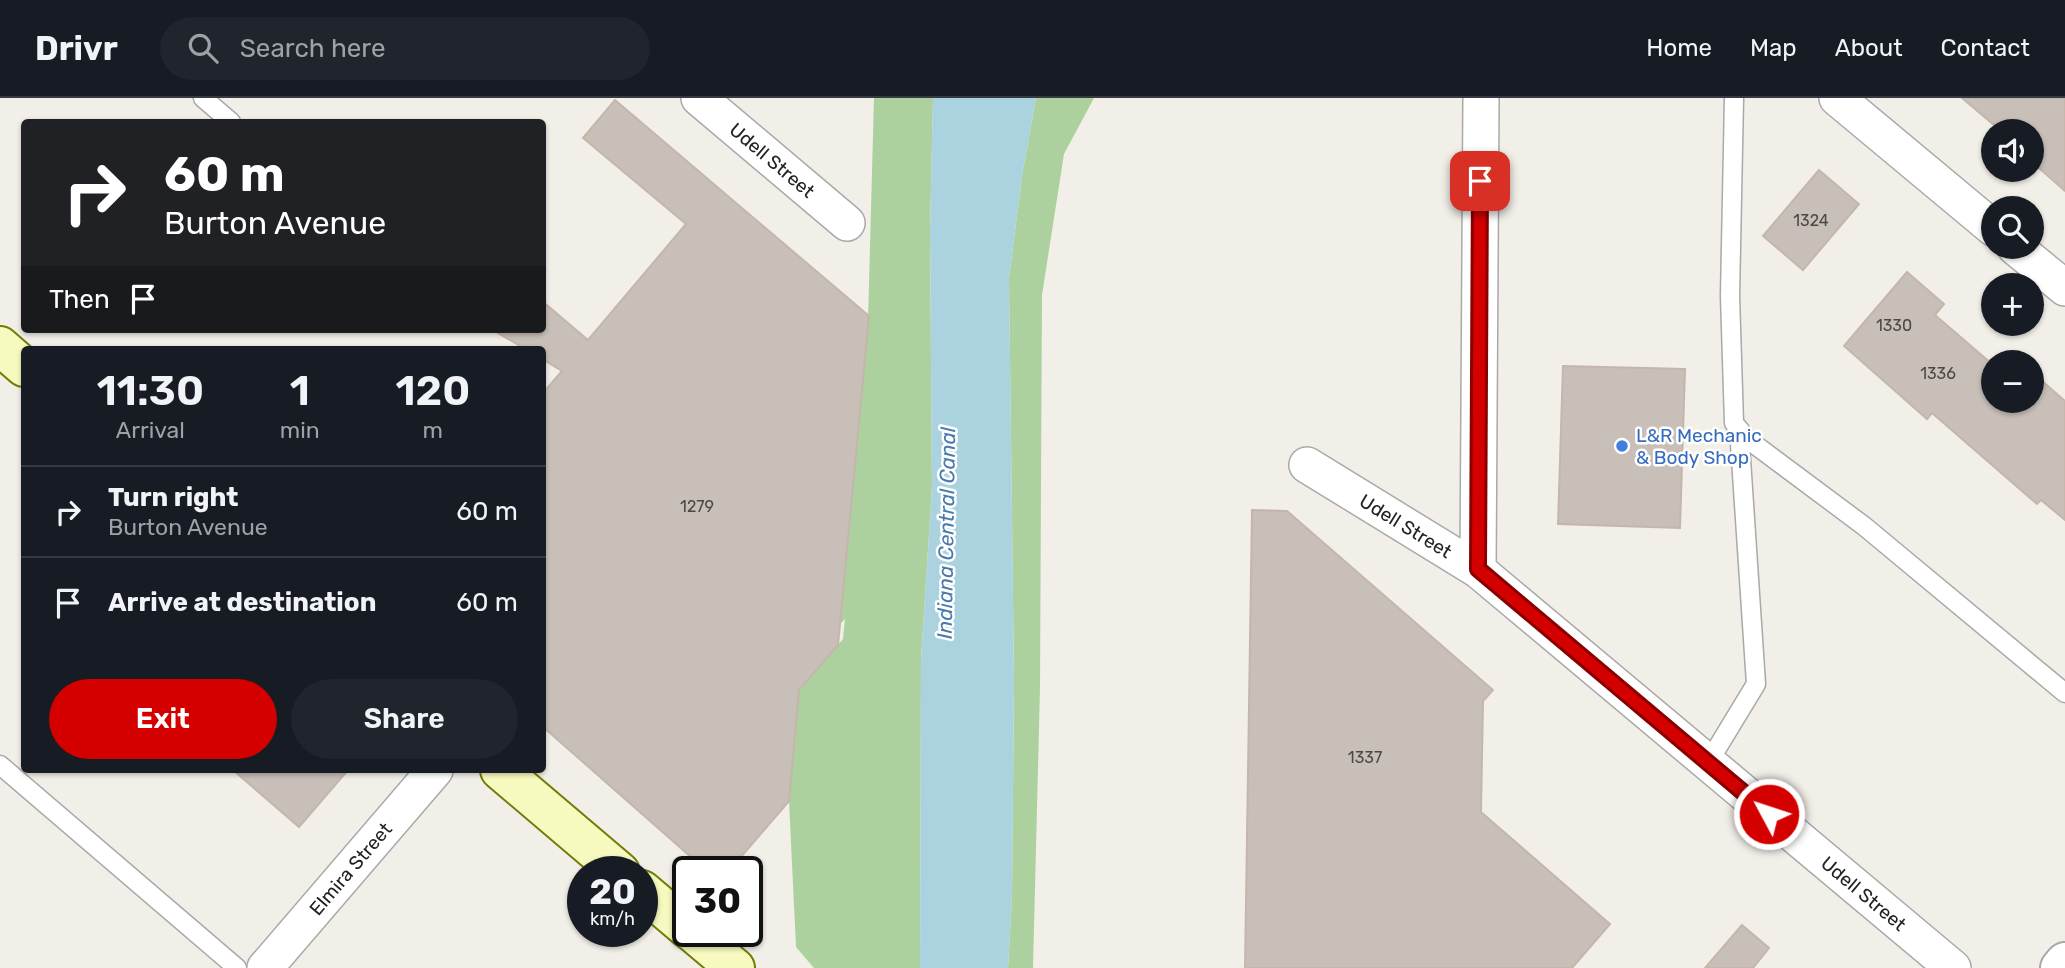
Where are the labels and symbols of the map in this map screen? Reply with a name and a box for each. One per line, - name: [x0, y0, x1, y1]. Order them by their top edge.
- street label: Udell Street: [725, 118, 820, 203]
- pin: [1450, 151, 1510, 211]
- house number: 1324: [1793, 211, 1829, 230]
- house number: 1330: [1876, 316, 1912, 335]
- house number: 1336: [1920, 364, 1956, 383]
- place label: L&R Mechanic & Body Shop: [1636, 424, 1762, 469]
- water label: Indiana Central Canal: [932, 426, 960, 639]
- marker: L&R Mechanic & Body Shop: [1614, 438, 1630, 454]
- street label: Udell Street: [1355, 489, 1457, 563]
- house number: 1279: [680, 497, 714, 516]
- house number: 1337: [1348, 748, 1382, 767]
- position arrow: [1732, 777, 1806, 851]
- street label: Elmira Street: [304, 817, 397, 920]
- street label: Udell Street: [1816, 851, 1912, 936]
- speed limit sign: 30: [672, 856, 763, 947]

